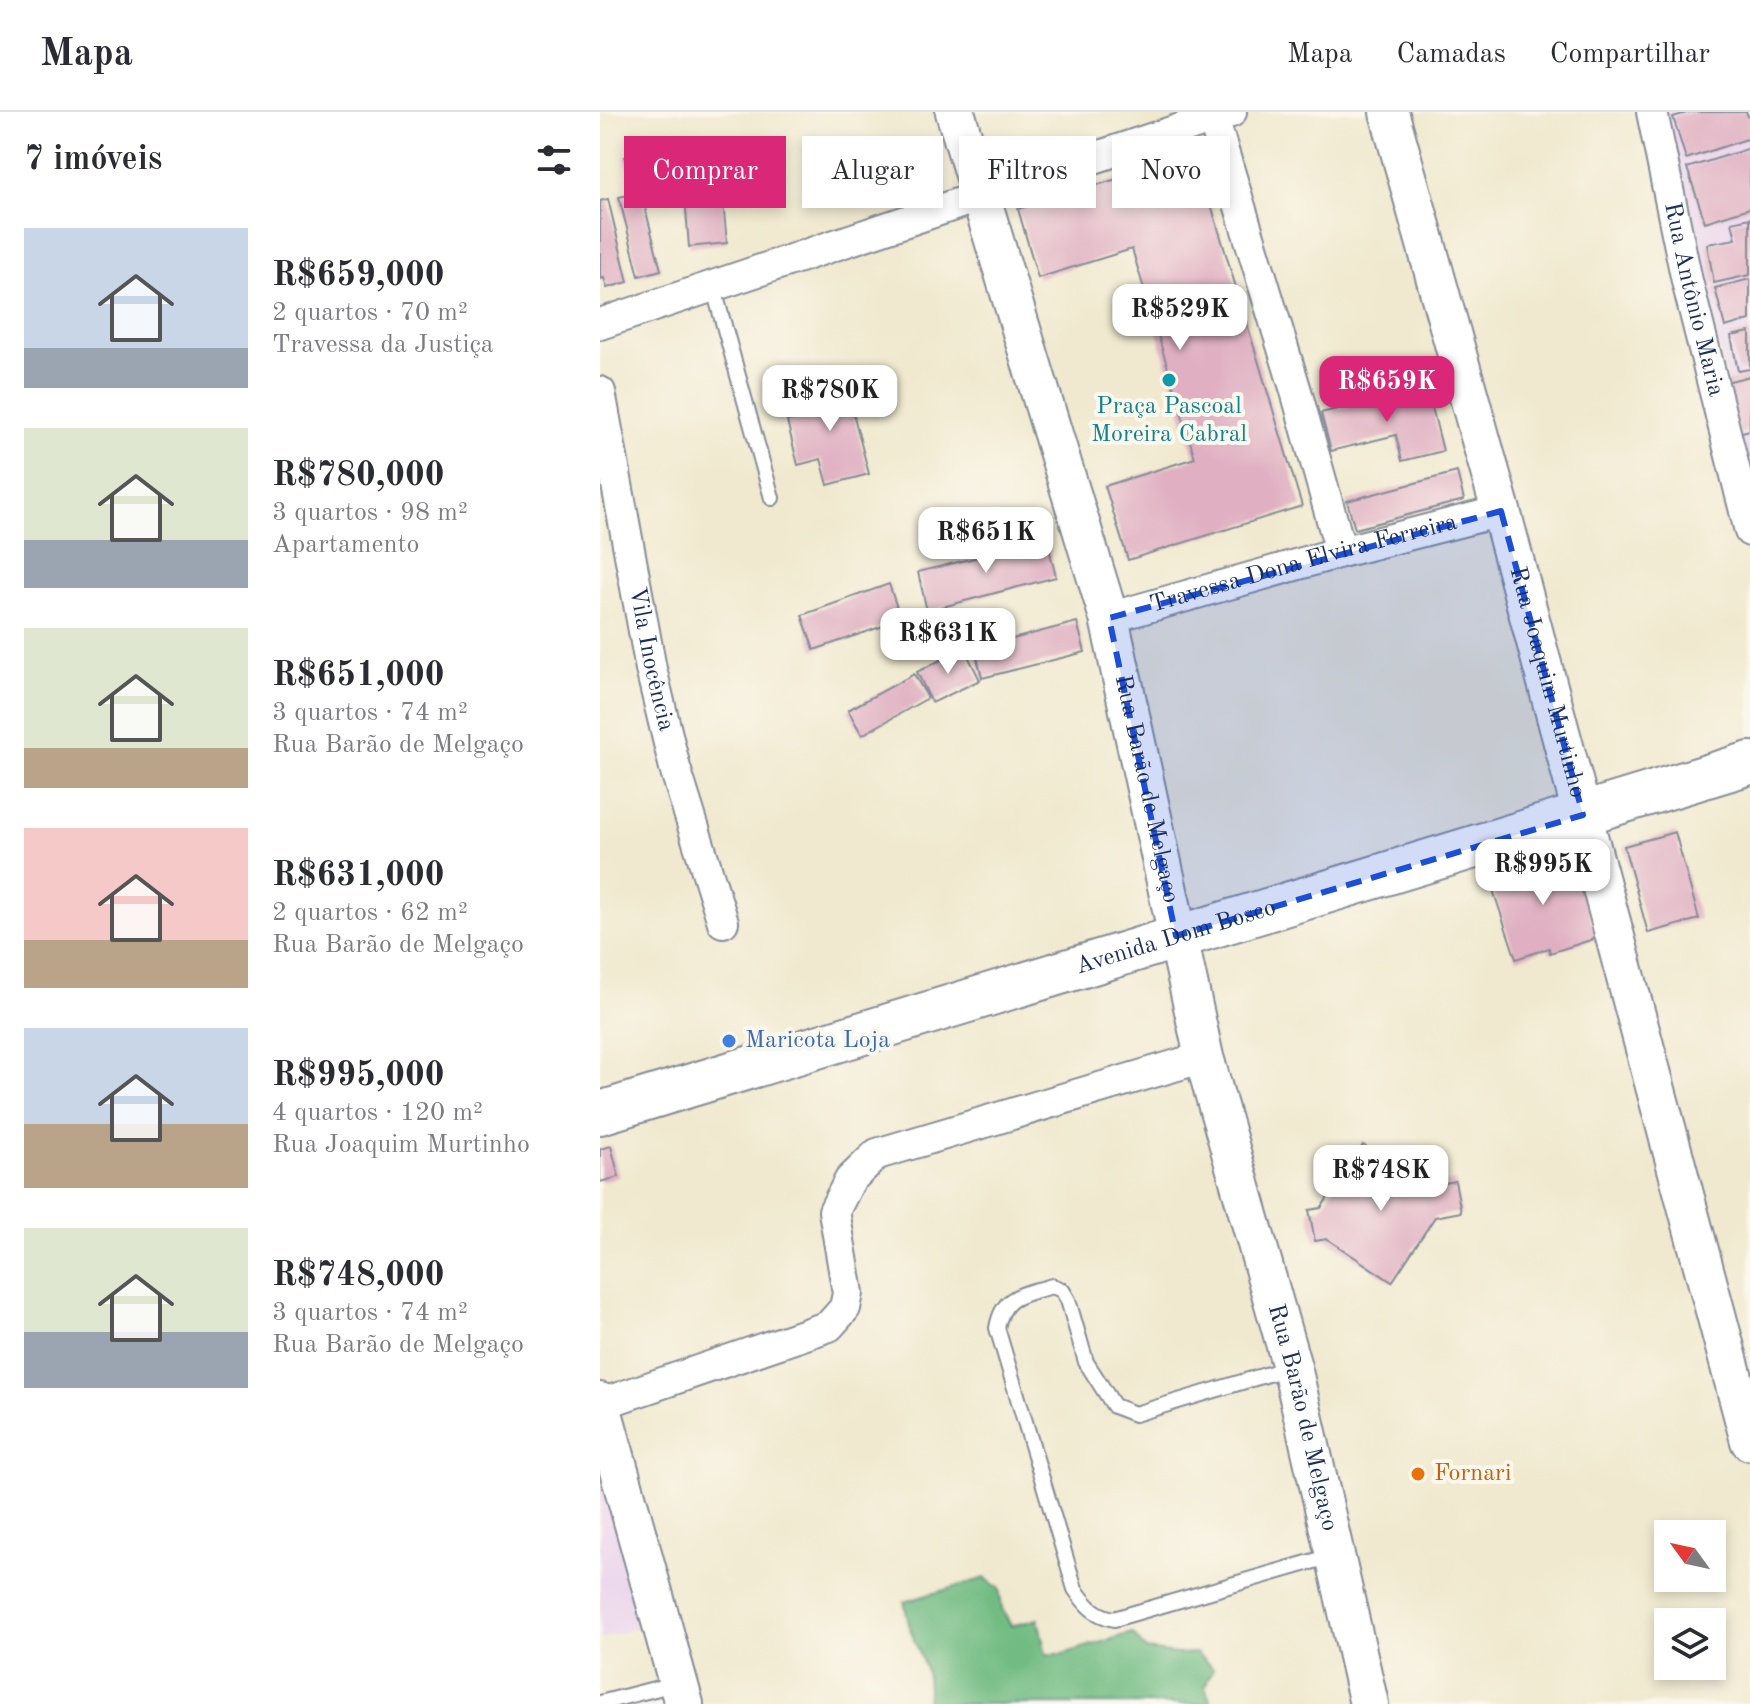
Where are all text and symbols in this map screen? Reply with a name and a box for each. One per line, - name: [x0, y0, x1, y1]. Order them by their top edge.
- text: Mapa: [40, 36, 133, 74]
- text: Mapa: [1287, 41, 1353, 69]
- text: Camadas: [1397, 41, 1506, 69]
- text: Compartilhar: [1550, 41, 1710, 69]
- chip: Comprar: [624, 136, 786, 208]
- chip: Alugar: [802, 136, 943, 208]
- chip: Filtros: [959, 136, 1096, 208]
- chip: Novo: [1112, 136, 1230, 208]
- icon: filters: [532, 138, 576, 182]
- text: 7 imóveis: [24, 143, 162, 177]
- street label: Rua Antônio Maria: [1659, 200, 1728, 399]
- text: R$659,000: [272, 259, 444, 293]
- icon: home: [88, 260, 184, 356]
- pin: R$529K: [1115, 284, 1245, 352]
- text: R$529K: [1130, 297, 1230, 323]
- text: 2 quartos · 70 m²: [272, 300, 468, 326]
- text: Travessa da Justiça: [272, 332, 494, 358]
- pin: R$659K: [1322, 356, 1452, 424]
- pin: R$780K: [765, 365, 895, 433]
- text: R$659K: [1337, 369, 1437, 395]
- marker: Praça Pascoal Moreira Cabral: [1160, 371, 1178, 389]
- text: R$780K: [780, 378, 880, 404]
- place label: Praça Pascoal Moreira Cabral: [1091, 395, 1247, 447]
- text: R$780,000: [272, 459, 444, 493]
- icon: home: [88, 460, 184, 556]
- text: 3 quartos · 98 m²: [272, 500, 468, 526]
- pin: R$651K: [921, 507, 1051, 575]
- street label: Travessa Dona Elvira Ferreira: [1147, 511, 1460, 618]
- text: R$651K: [936, 520, 1036, 546]
- text: Apartamento: [272, 532, 419, 558]
- street label: Rua Joaquim Murtinho: [1505, 564, 1589, 801]
- street label: Vila Inocência: [624, 585, 678, 734]
- pin: R$631K: [883, 608, 1013, 676]
- text: R$631K: [898, 621, 998, 647]
- text: R$651,000: [272, 659, 444, 693]
- icon: home: [88, 660, 184, 756]
- street label: Rua Barão de Melgaço: [1110, 673, 1182, 905]
- text: 3 quartos · 74 m²: [272, 700, 468, 726]
- text: Rua Barão de Melgaço: [272, 732, 524, 758]
- pin: R$995K: [1478, 839, 1608, 907]
- text: R$995K: [1493, 852, 1593, 878]
- text: R$631,000: [272, 859, 444, 893]
- icon: home: [88, 860, 184, 956]
- street label: Avenida Dom Bosco: [1073, 896, 1279, 979]
- text: 2 quartos · 62 m²: [272, 900, 468, 926]
- text: Rua Barão de Melgaço: [272, 932, 524, 958]
- place label: Maricota Loja: [745, 1029, 890, 1053]
- marker: Maricota Loja: [720, 1032, 738, 1050]
- text: R$995,000: [272, 1059, 444, 1093]
- icon: home: [88, 1060, 184, 1156]
- text: 4 quartos · 120 m²: [272, 1100, 483, 1126]
- text: Rua Joaquim Murtinho: [272, 1132, 530, 1158]
- pin: R$748K: [1316, 1145, 1446, 1213]
- text: R$748K: [1331, 1158, 1431, 1184]
- text: R$748,000: [272, 1259, 444, 1293]
- icon: home: [88, 1260, 184, 1356]
- text: 3 quartos · 74 m²: [272, 1300, 468, 1326]
- street label: Rua Barão de Melgaço: [1263, 1302, 1341, 1533]
- text: Rua Barão de Melgaço: [272, 1332, 524, 1358]
- place label: Fornari: [1434, 1462, 1511, 1486]
- marker: Fornari: [1409, 1465, 1427, 1483]
- north arrow: [1654, 1520, 1726, 1592]
- map controls: [1654, 1520, 1726, 1680]
- button: layers: [1654, 1608, 1726, 1680]

